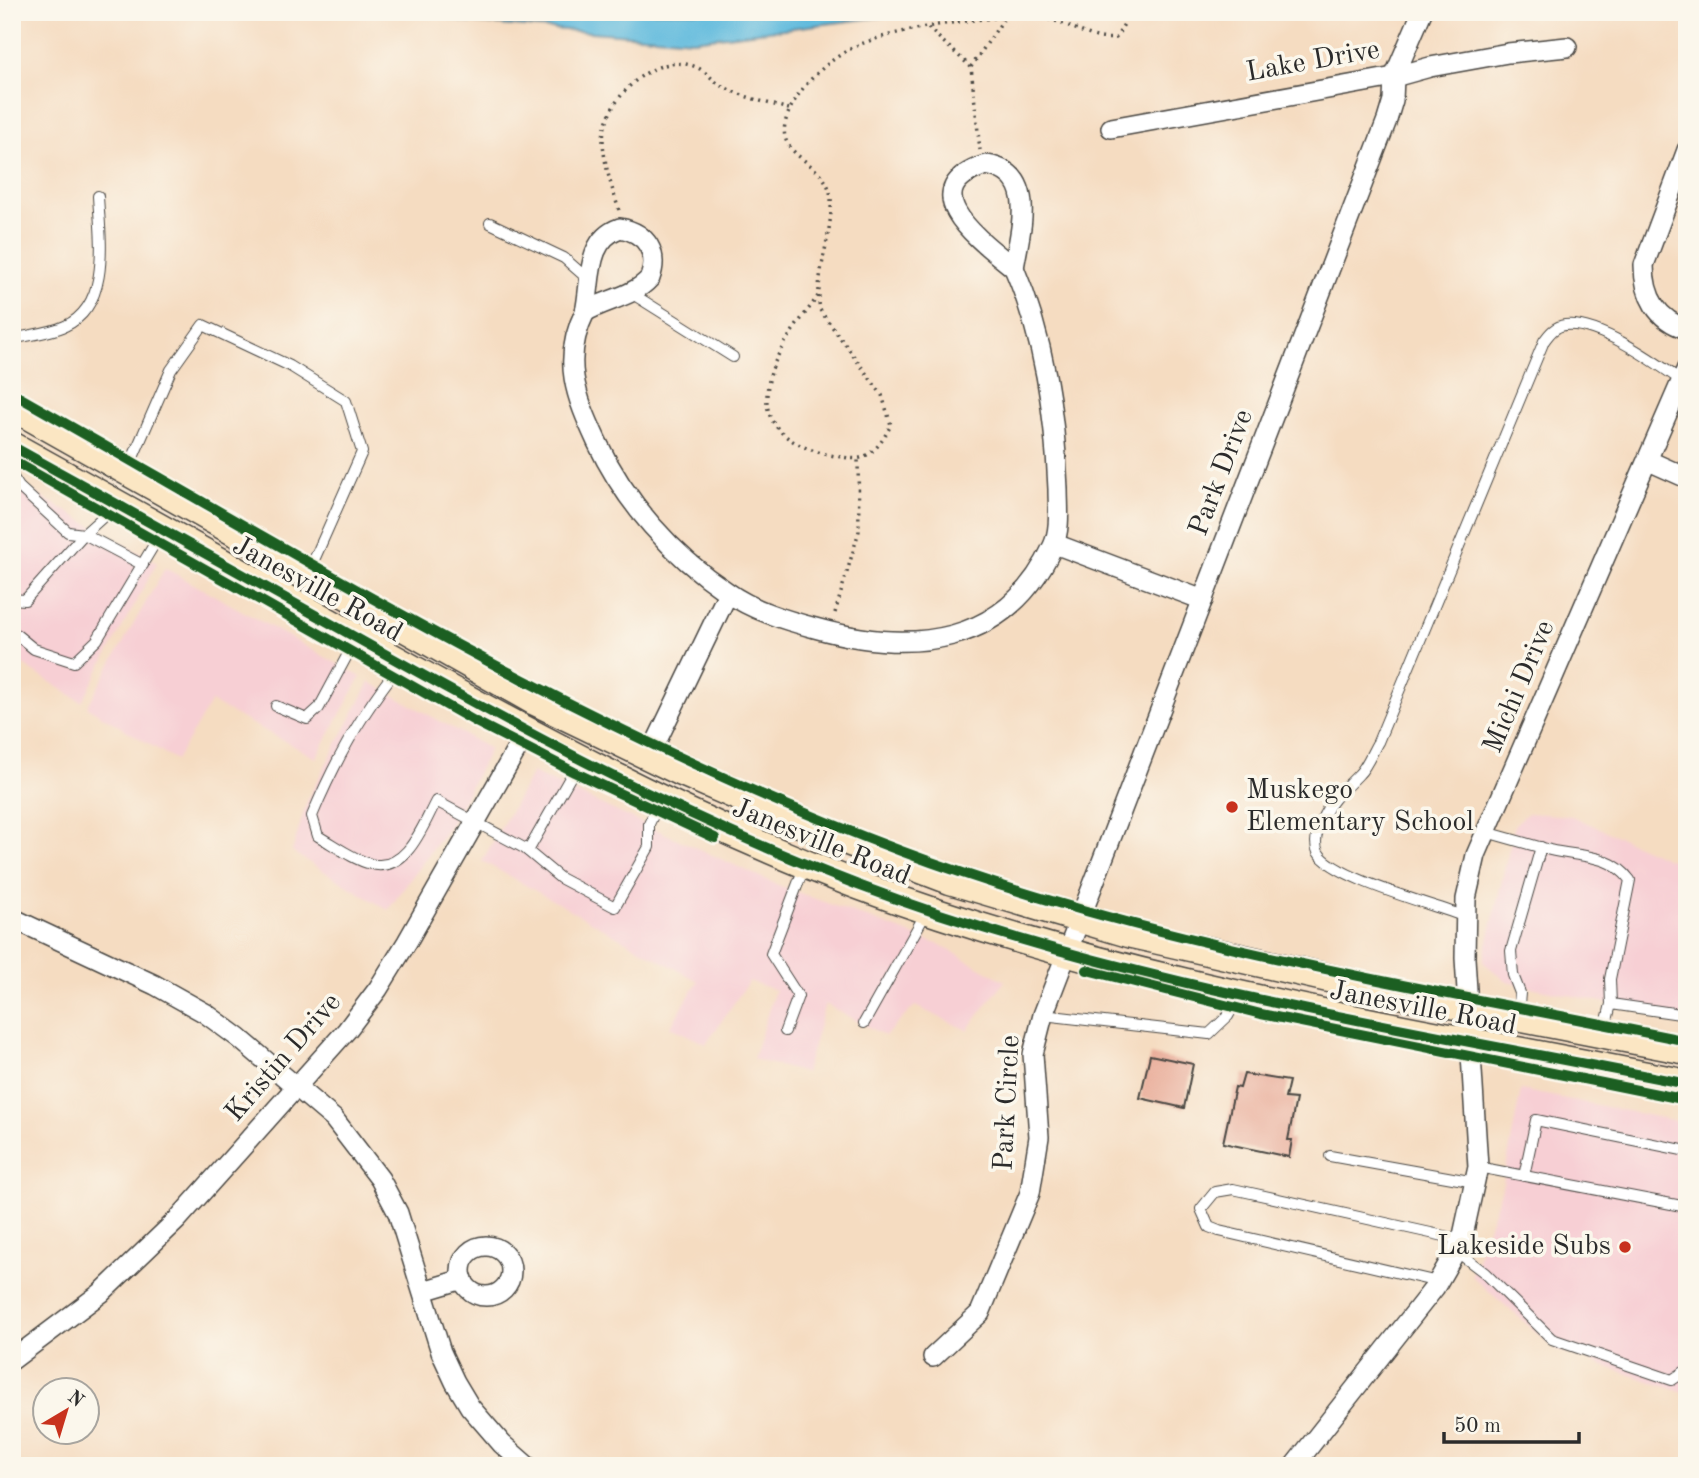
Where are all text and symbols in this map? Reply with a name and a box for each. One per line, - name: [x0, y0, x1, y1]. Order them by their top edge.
- street label: Lake Drive: [1244, 36, 1382, 88]
- street label: Park Drive: [1185, 406, 1259, 540]
- street label: Janesville Road: [227, 532, 407, 648]
- street label: Michi Drive: [1480, 617, 1560, 757]
- place label: Muskego Elementary School: [1246, 777, 1474, 837]
- street label: Janesville Road: [728, 794, 914, 892]
- marker: Muskego Elementary School: [1224, 799, 1240, 815]
- street label: Janesville Road: [1327, 977, 1519, 1041]
- street label: Kristin Drive: [221, 988, 347, 1128]
- street label: Park Circle: [990, 1034, 1026, 1172]
- place label: Lakeside Subs: [1437, 1233, 1611, 1261]
- marker: Lakeside Subs: [1617, 1239, 1633, 1255]
- north arrow: [32, 1376, 102, 1446]
- text: N: [63, 1388, 87, 1412]
- scale bar: [1444, 1401, 1578, 1445]
- text: 50 m: [1454, 1416, 1501, 1437]

